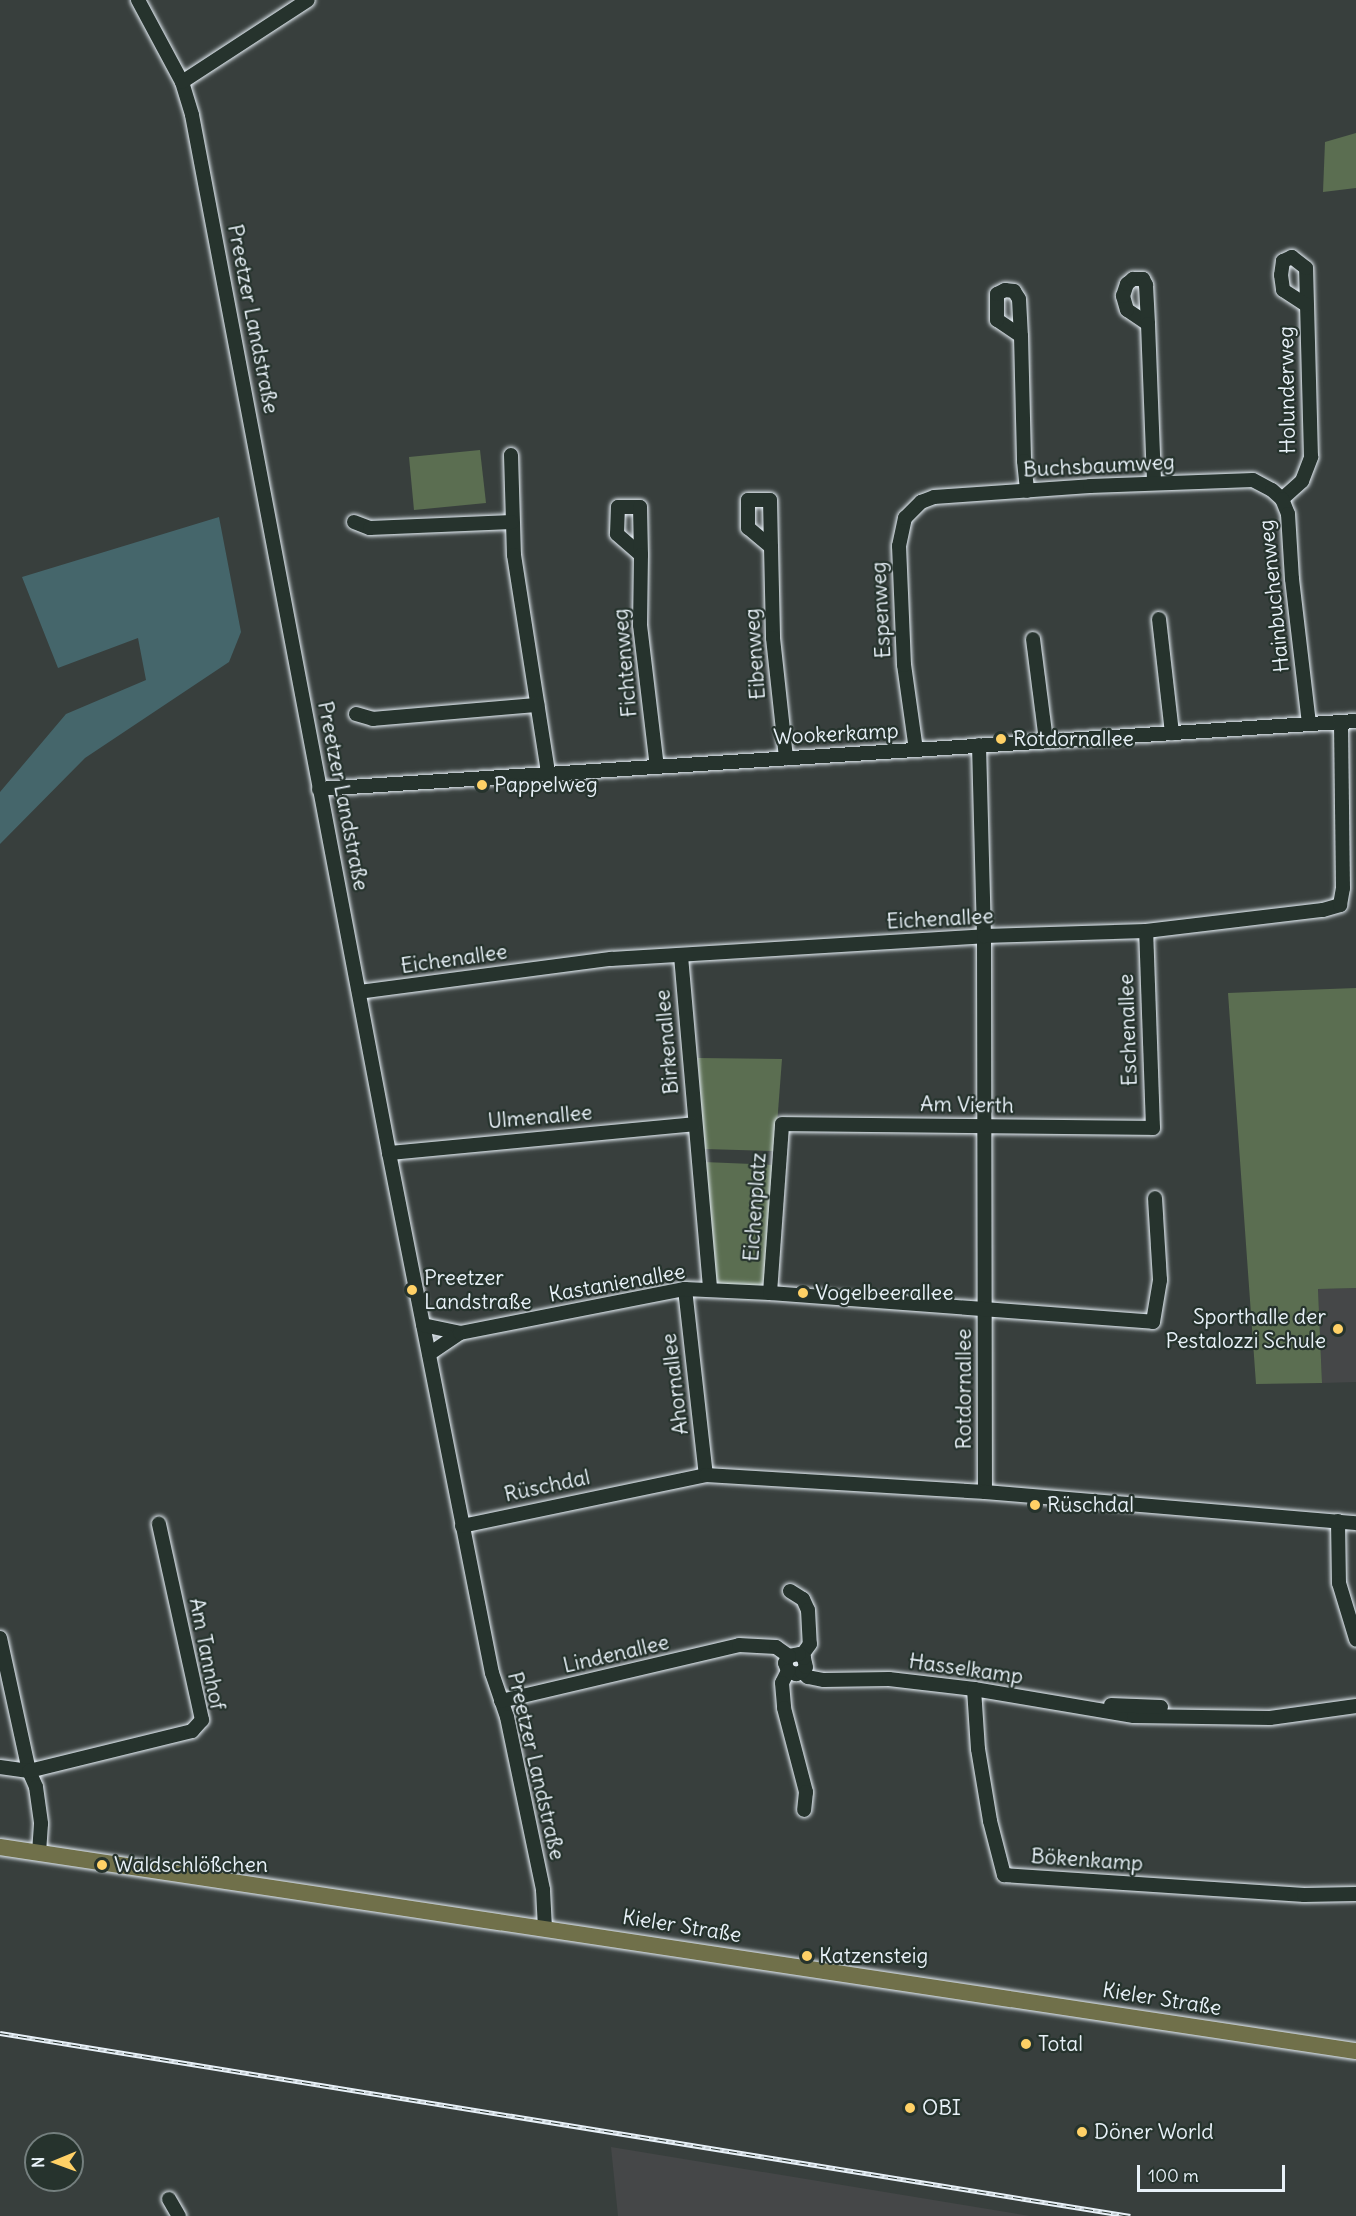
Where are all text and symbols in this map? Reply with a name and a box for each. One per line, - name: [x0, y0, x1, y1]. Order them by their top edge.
- street label: Preetzer Landstraße: [222, 222, 284, 416]
- street label: Holunderweg: [1273, 326, 1301, 454]
- street label: Buchsbaumweg: [1023, 449, 1175, 483]
- street label: Hainbuchenweg: [1253, 518, 1295, 674]
- street label: Espenweg: [866, 561, 896, 659]
- street label: Eibenweg: [739, 607, 771, 701]
- street label: Fichtenweg: [608, 608, 642, 718]
- street label: Preetzer Landstraße: [312, 699, 374, 893]
- street label: Wookerkamp: [773, 718, 899, 750]
- place label: Rotdornallee: [1013, 726, 1134, 752]
- marker: Rotdornallee: [994, 732, 1008, 746]
- place label: Pappelweg: [494, 772, 598, 798]
- marker: Pappelweg: [475, 778, 489, 792]
- street label: Eichenallee: [886, 904, 994, 934]
- street label: Eichenallee: [399, 939, 509, 979]
- street label: Eschenallee: [1113, 973, 1143, 1087]
- street label: Birkenallee: [650, 989, 684, 1095]
- street label: Am Vierth: [920, 1092, 1014, 1118]
- street label: Ulmenallee: [487, 1100, 593, 1134]
- street label: Eichenplatz: [739, 1152, 771, 1262]
- street label: Kastanienallee: [547, 1259, 687, 1307]
- place label: Preetzer Landstraße: [424, 1265, 531, 1315]
- place label: Vogelbeerallee: [815, 1280, 953, 1306]
- marker: Preetzer Landstraße: [405, 1283, 419, 1297]
- marker: Vogelbeerallee: [796, 1286, 810, 1300]
- place label: Sporthalle der Pestalozzi Schule: [1165, 1304, 1326, 1354]
- marker: Sporthalle der Pestalozzi Schule: [1331, 1322, 1345, 1336]
- street label: Rotdornallee: [951, 1329, 977, 1449]
- street label: Ahornallee: [656, 1332, 694, 1436]
- street label: Rüschdal: [502, 1465, 592, 1507]
- place label: Rüschdal: [1047, 1492, 1134, 1518]
- marker: Rüschdal: [1028, 1498, 1042, 1512]
- street label: Am Tannhof: [184, 1596, 230, 1712]
- street label: Lindenallee: [561, 1630, 671, 1678]
- street label: Hasselkamp: [907, 1649, 1025, 1689]
- street label: Preetzer Landstraße: [502, 1669, 570, 1863]
- street label: Bökenkamp: [1030, 1844, 1144, 1876]
- place label: Waldschlößchen: [114, 1852, 268, 1878]
- marker: Waldschlößchen: [95, 1858, 109, 1872]
- street label: Kieler Straße: [621, 1904, 743, 1948]
- place label: Katzensteig: [819, 1943, 928, 1969]
- marker: Katzensteig: [800, 1949, 814, 1963]
- street label: Kieler Straße: [1101, 1977, 1223, 2021]
- place label: Total: [1038, 2031, 1083, 2057]
- marker: Total: [1019, 2037, 1033, 2051]
- place label: OBI: [922, 2095, 961, 2121]
- marker: OBI: [903, 2101, 917, 2115]
- place label: Döner World: [1094, 2119, 1214, 2145]
- marker: Döner World: [1075, 2125, 1089, 2139]
- north arrow: [24, 2132, 84, 2192]
- scale bar: [1140, 2153, 1288, 2191]
- text: N: [28, 2157, 48, 2168]
- text: 100 m: [1148, 2164, 1199, 2187]

